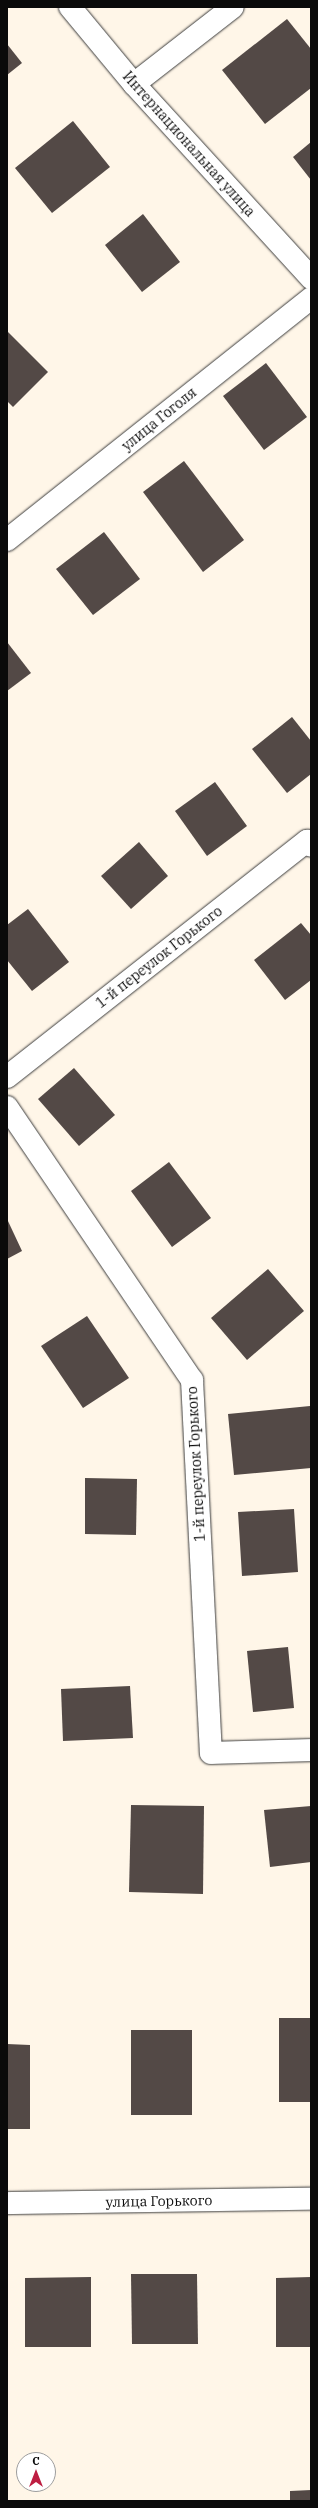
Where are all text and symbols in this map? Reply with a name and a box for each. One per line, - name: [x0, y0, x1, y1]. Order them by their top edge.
- street label: Интернациональная улица: [119, 68, 259, 220]
- street label: улица Гоголя: [118, 384, 200, 454]
- street label: 1-й переулок Горького: [92, 902, 226, 1012]
- street label: 1-й переулок Горького: [184, 1386, 208, 1542]
- street label: улица Горького: [106, 2192, 212, 2210]
- north arrow: [16, 2452, 56, 2492]
- text: С: [32, 2454, 40, 2468]

